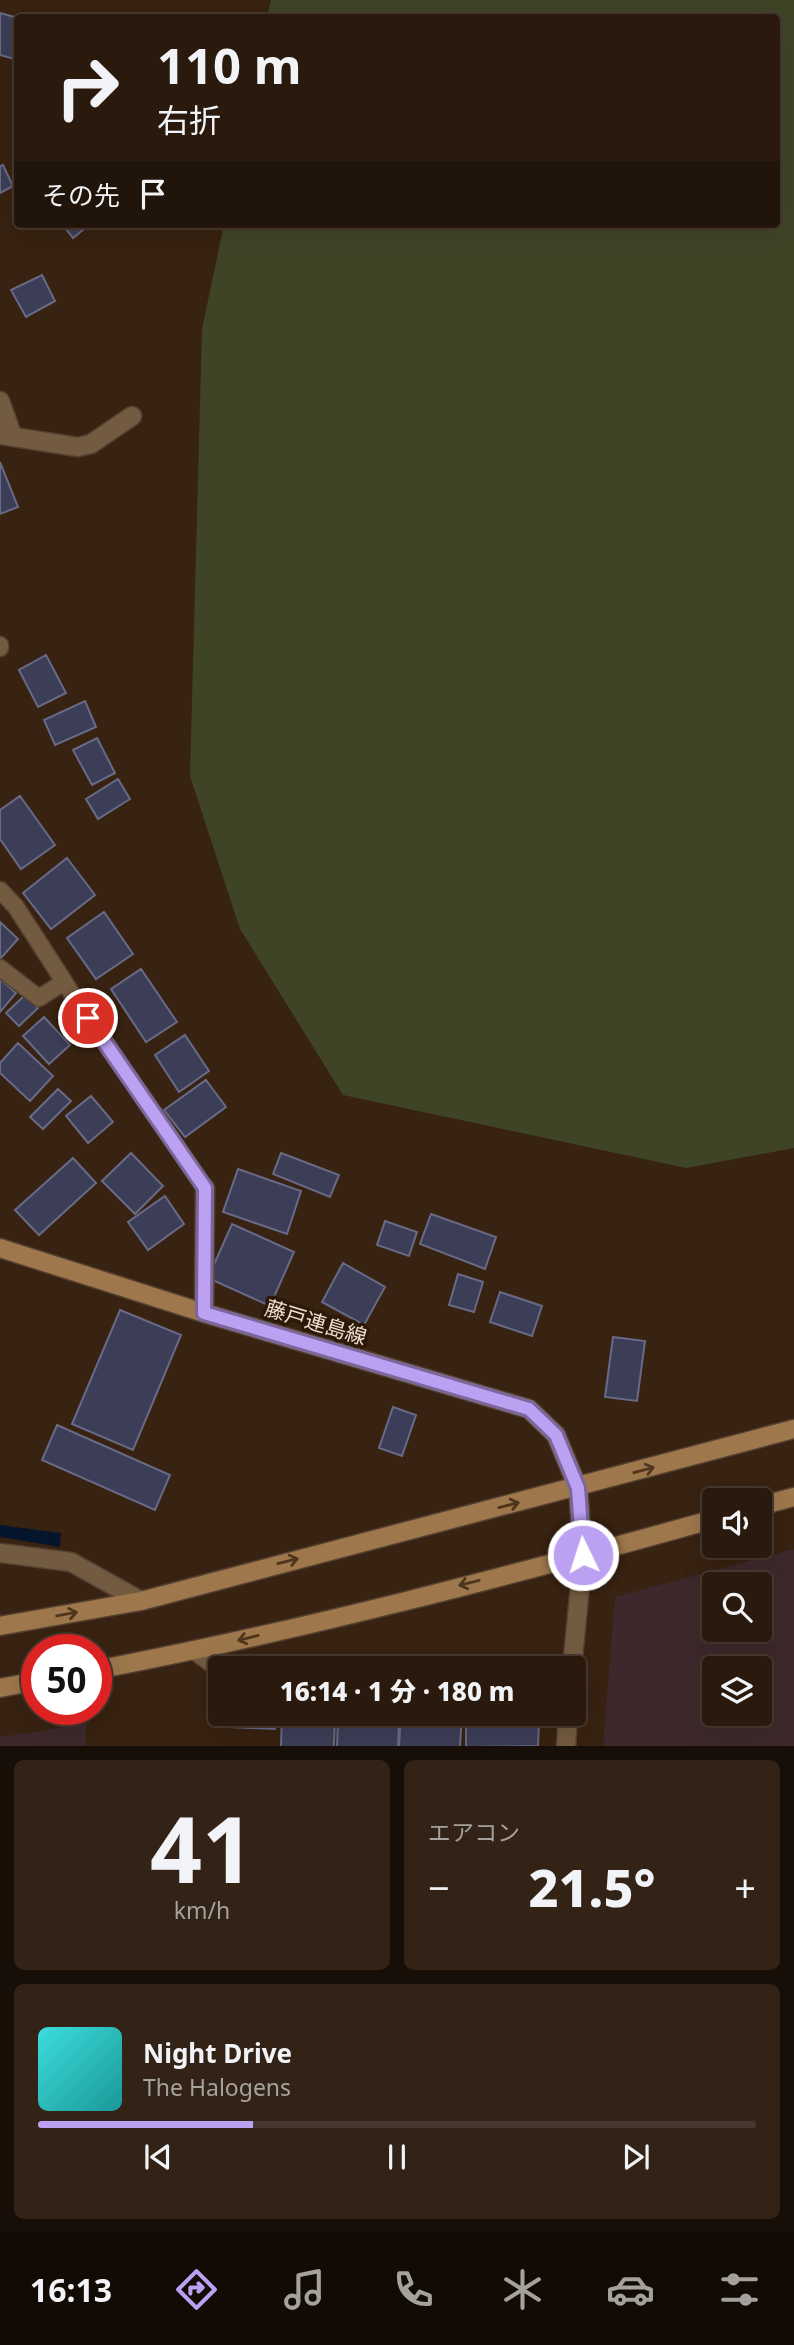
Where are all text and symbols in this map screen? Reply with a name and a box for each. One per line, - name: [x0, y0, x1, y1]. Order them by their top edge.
- text: 110 m: [157, 32, 302, 98]
- icon: right: [42, 42, 133, 133]
- text: 右折: [157, 98, 221, 141]
- icon: arrive: [134, 175, 172, 213]
- text: その先: [42, 177, 120, 213]
- pin: [58, 988, 118, 1048]
- icon: arrive: [69, 999, 107, 1037]
- street label: 藤戸連島線: [262, 1293, 370, 1351]
- one-way arrow: [632, 1463, 655, 1476]
- map controls: [702, 1488, 772, 1726]
- button: sound: [702, 1488, 772, 1558]
- one-way arrow: [497, 1498, 520, 1511]
- position arrow: [546, 1518, 620, 1592]
- one-way arrow: [276, 1554, 299, 1567]
- button: search: [702, 1572, 772, 1642]
- one-way arrow: [458, 1577, 481, 1591]
- one-way arrow: [55, 1607, 78, 1621]
- one-way arrow: [238, 1633, 260, 1646]
- speed limit sign: 50: [21, 1634, 112, 1725]
- button: layers: [702, 1656, 772, 1726]
- text: 16:14 · 1 分 · 180 m: [280, 1673, 514, 1709]
- text: 41: [150, 1786, 254, 1910]
- text: エアコン: [428, 1816, 520, 1848]
- text: 21.5°: [529, 1851, 655, 1922]
- text: −: [428, 1861, 450, 1913]
- text: +: [734, 1861, 756, 1913]
- text: km/h: [174, 1894, 230, 1926]
- text: Night Drive: [143, 2035, 292, 2071]
- text: The Halogens: [143, 2071, 291, 2103]
- icon: previous: [139, 2138, 177, 2176]
- icon: pause: [378, 2138, 416, 2176]
- icon: next: [617, 2138, 655, 2176]
- icon: directions: [172, 2265, 221, 2314]
- icon: music: [280, 2265, 329, 2314]
- icon: phone: [389, 2265, 438, 2314]
- icon: climate: [498, 2265, 547, 2314]
- icon: car: [606, 2265, 655, 2314]
- icon: filters: [715, 2265, 764, 2314]
- text: 16:13: [30, 2268, 112, 2311]

